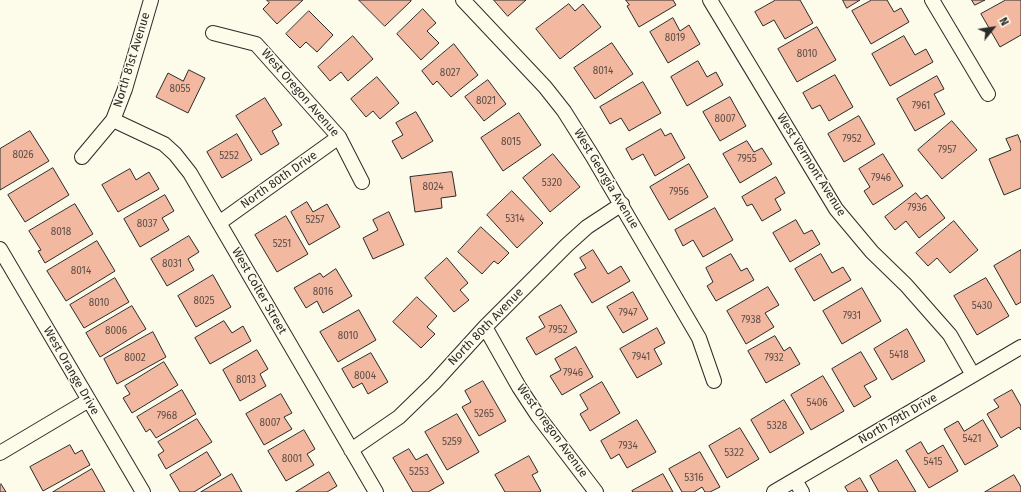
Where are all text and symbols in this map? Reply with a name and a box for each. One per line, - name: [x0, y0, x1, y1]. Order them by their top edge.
- north arrow: [973, 8, 1013, 48]
- street label: North 81st Avenue: [111, 11, 153, 109]
- text: N: [996, 15, 1011, 28]
- house number: 8019: [665, 32, 685, 44]
- street label: West Oregon Avenue: [258, 46, 342, 140]
- house number: 8010: [797, 48, 817, 60]
- house number: 8014: [593, 65, 613, 77]
- house number: 8027: [440, 67, 460, 79]
- house number: 8055: [169, 83, 191, 95]
- house number: 8021: [476, 95, 496, 107]
- house number: 7961: [912, 100, 930, 112]
- street label: West Vermont Avenue: [773, 111, 849, 219]
- house number: 8007: [715, 113, 735, 125]
- street label: West Georgia Avenue: [570, 126, 642, 232]
- house number: 7952: [842, 133, 862, 145]
- house number: 8015: [501, 136, 521, 148]
- house number: 7957: [938, 144, 956, 156]
- street label: North 80th Drive: [238, 148, 320, 212]
- house number: 8026: [12, 149, 34, 161]
- house number: 5252: [219, 150, 239, 162]
- house number: 7955: [737, 153, 757, 165]
- house number: 7946: [871, 172, 891, 184]
- house number: 5320: [542, 177, 562, 189]
- house number: 8024: [423, 181, 443, 193]
- house number: 7956: [669, 186, 689, 198]
- house number: 7936: [907, 202, 927, 214]
- house number: 5314: [505, 213, 525, 225]
- house number: 5257: [305, 214, 325, 226]
- house number: 8037: [137, 218, 157, 230]
- house number: 8018: [51, 226, 71, 238]
- house number: 5251: [273, 238, 291, 250]
- street label: West Colter Street: [228, 245, 290, 337]
- house number: 8031: [162, 258, 182, 270]
- house number: 8014: [71, 265, 91, 277]
- street label: North 80th Avenue: [445, 285, 527, 369]
- house number: 8016: [313, 286, 333, 298]
- house number: 8025: [194, 295, 214, 307]
- house number: 8010: [89, 297, 109, 309]
- house number: 5430: [972, 300, 992, 312]
- house number: 7947: [619, 307, 637, 319]
- house number: 7931: [843, 310, 861, 322]
- house number: 7938: [741, 314, 761, 326]
- street label: West Orange Drive: [40, 324, 102, 418]
- house number: 7952: [548, 324, 568, 336]
- house number: 8006: [105, 325, 127, 337]
- house number: 8010: [338, 330, 358, 342]
- house number: 5418: [889, 349, 909, 361]
- house number: 7941: [632, 351, 650, 363]
- house number: 8002: [124, 352, 146, 364]
- house number: 7932: [764, 352, 784, 364]
- house number: 7946: [563, 367, 583, 379]
- house number: 8004: [354, 370, 376, 382]
- house number: 8013: [236, 374, 256, 386]
- street label: West Oregon Avenue: [513, 382, 591, 480]
- street label: North 79th Drive: [856, 391, 940, 447]
- house number: 5406: [806, 397, 828, 409]
- house number: 5265: [474, 408, 494, 420]
- house number: 7968: [157, 410, 177, 422]
- house number: 8007: [260, 417, 280, 429]
- house number: 5328: [767, 420, 787, 432]
- house number: 5421: [962, 433, 982, 445]
- house number: 5259: [442, 436, 462, 448]
- house number: 7934: [618, 440, 638, 452]
- house number: 5322: [724, 447, 744, 459]
- house number: 8001: [282, 453, 302, 465]
- house number: 5415: [923, 456, 943, 468]
- house number: 5253: [409, 466, 429, 478]
- house number: 5316: [684, 472, 704, 484]

